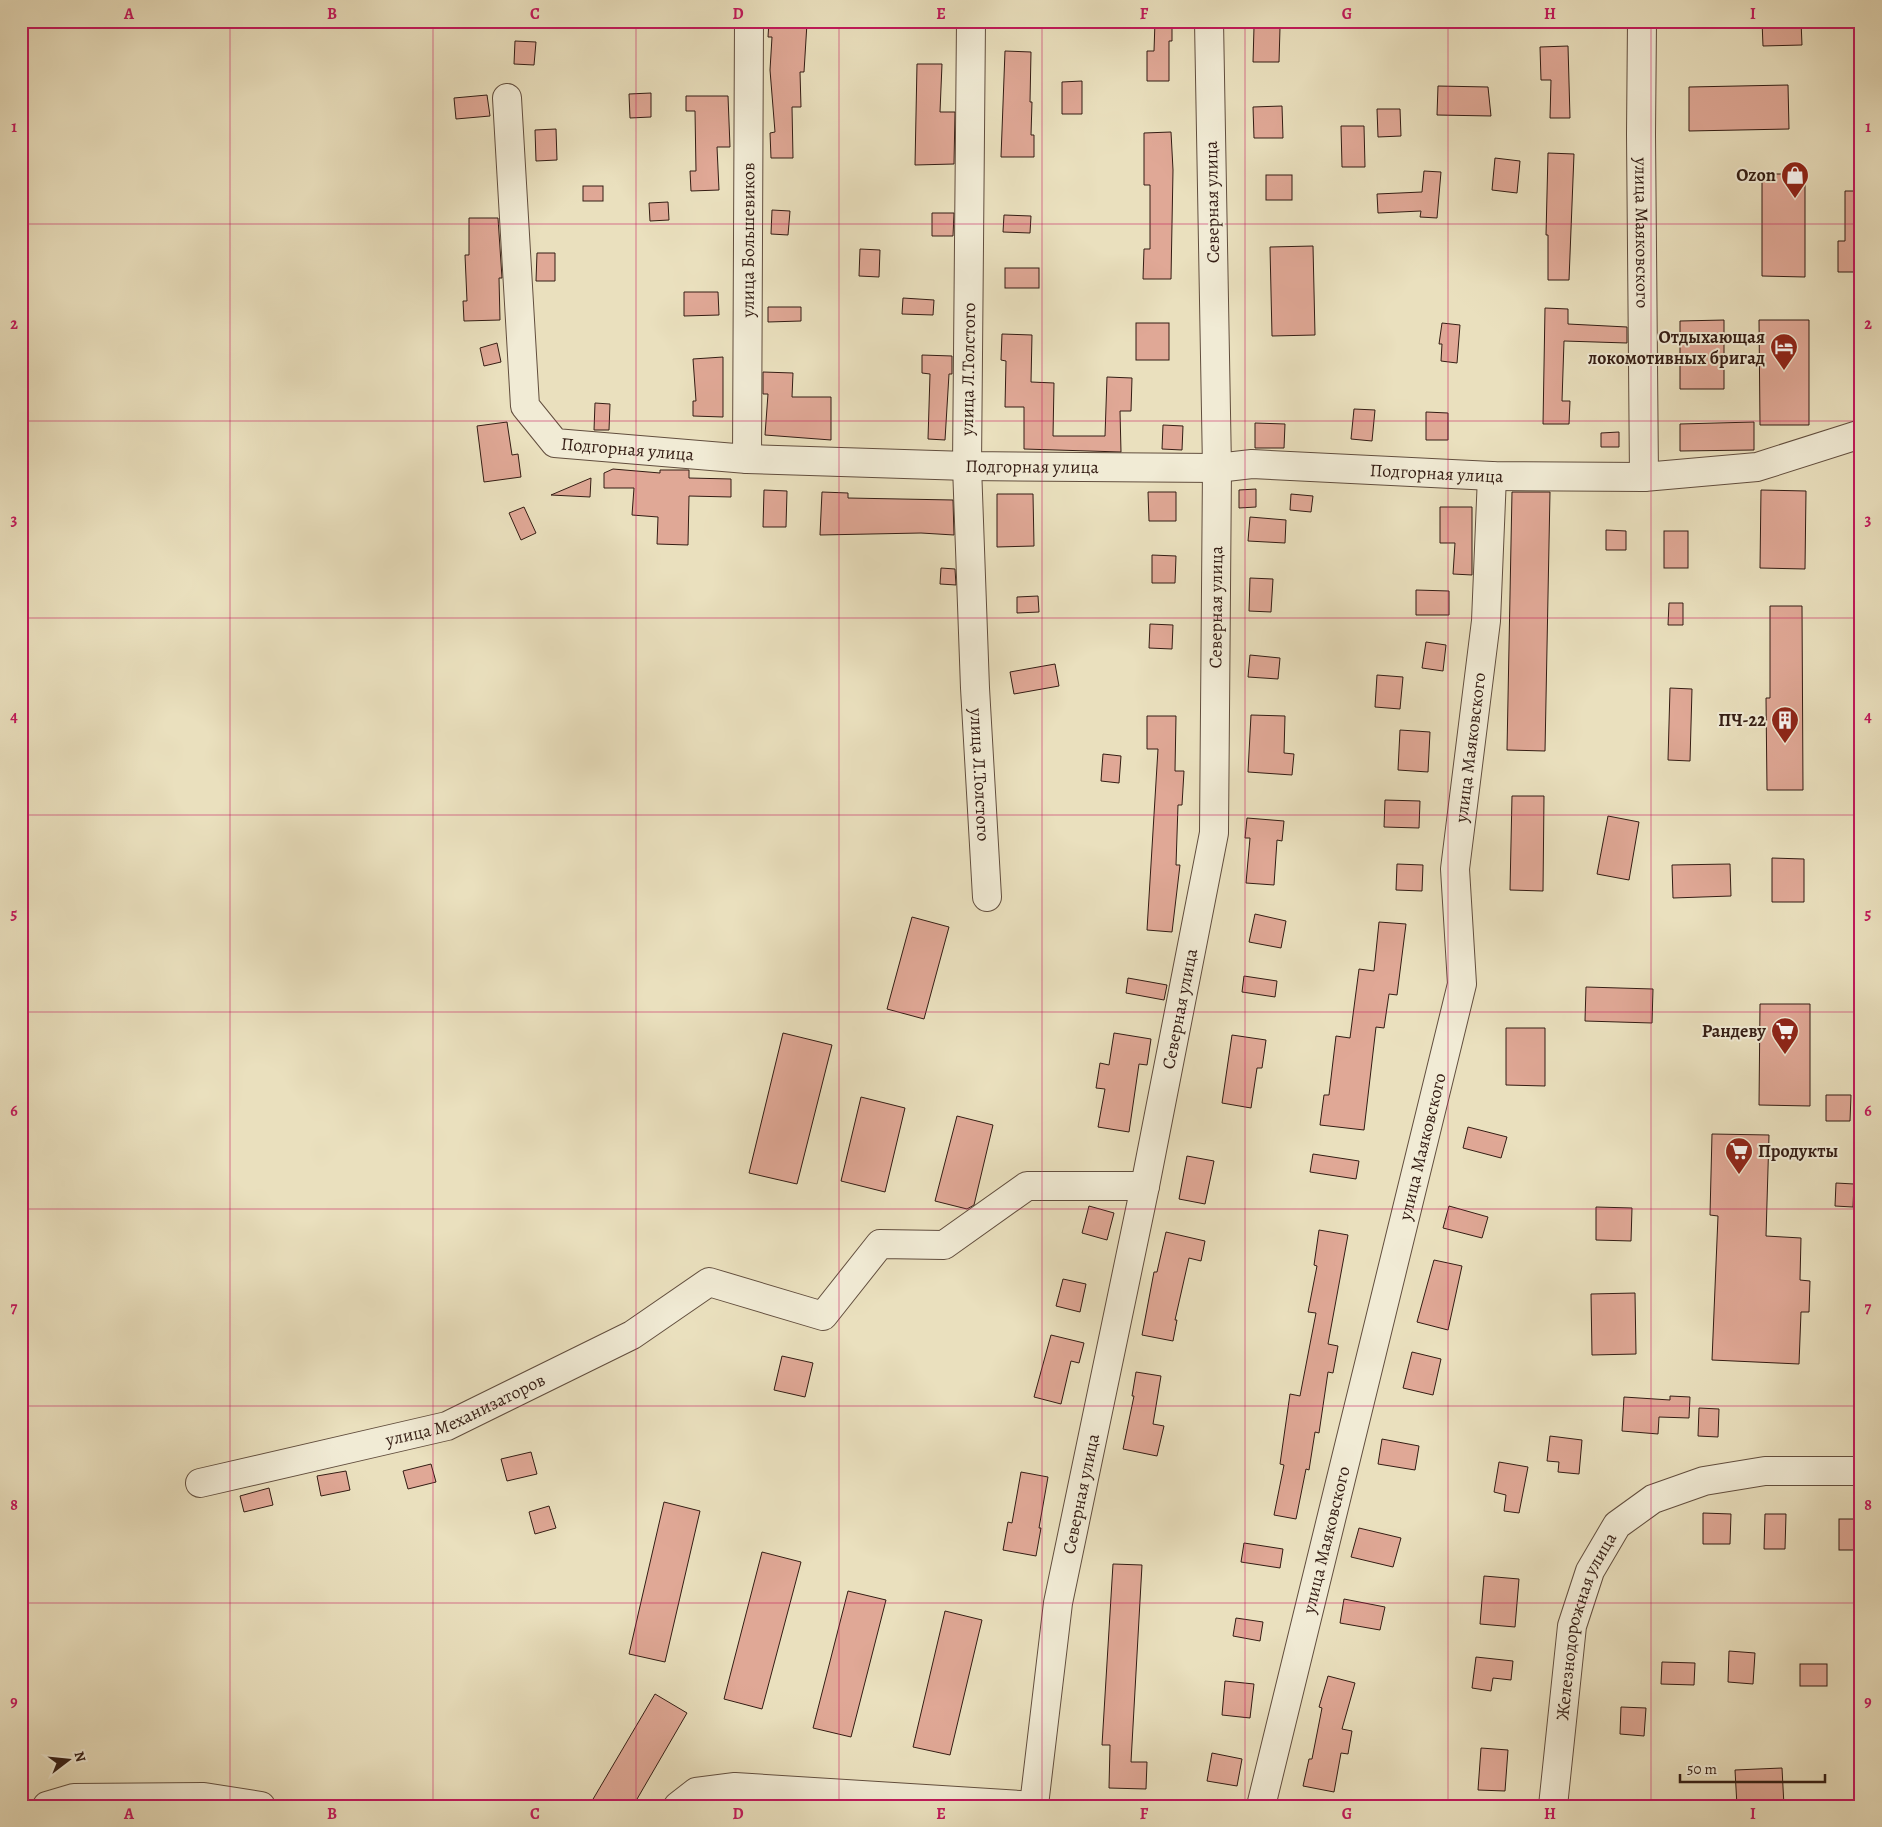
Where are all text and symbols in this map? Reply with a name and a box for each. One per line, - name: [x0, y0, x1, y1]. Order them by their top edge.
- text: A: [123, 3, 135, 25]
- text: B: [327, 3, 337, 25]
- text: C: [530, 3, 540, 25]
- text: D: [732, 3, 744, 25]
- text: E: [936, 3, 946, 25]
- text: F: [1140, 3, 1149, 25]
- text: G: [1342, 3, 1352, 25]
- text: H: [1544, 3, 1556, 25]
- text: I: [1750, 3, 1756, 25]
- text: 1: [11, 116, 17, 138]
- text: 1: [1865, 116, 1871, 138]
- street label: Северная улица: [1199, 140, 1225, 263]
- street label: улица Маяковского: [1629, 156, 1655, 309]
- shop icon: Ozon: [1780, 160, 1810, 199]
- street label: улица Большевиков: [736, 162, 760, 319]
- place label: Ozon: [1736, 163, 1776, 187]
- street label: улица Л.Толстого: [955, 302, 981, 437]
- text: 2: [10, 313, 18, 335]
- text: 2: [1864, 313, 1872, 335]
- place label: Отдыхающая локомотивных бригад: [1587, 325, 1765, 370]
- hotel icon: Отдыхающая локомотивных бригад: [1769, 332, 1799, 371]
- street label: Подгорная улица: [560, 432, 696, 467]
- street label: Подгорная улица: [965, 454, 1100, 479]
- street label: Подгорная улица: [1369, 458, 1504, 488]
- text: 3: [11, 509, 18, 531]
- text: 3: [1865, 509, 1872, 531]
- street label: Северная улица: [1203, 545, 1228, 668]
- street label: улица Маяковского: [1449, 671, 1491, 825]
- building icon: ПЧ-22: [1770, 705, 1800, 744]
- text: 4: [10, 706, 18, 728]
- text: 4: [1864, 706, 1872, 728]
- street label: улица Л.Толстого: [964, 707, 996, 842]
- place label: ПЧ-22: [1718, 708, 1766, 732]
- text: 5: [11, 903, 18, 925]
- text: 5: [1865, 903, 1872, 925]
- street label: Северная улица: [1156, 946, 1203, 1071]
- supermarket icon: Рандеву: [1770, 1016, 1800, 1055]
- place label: Рандеву: [1702, 1019, 1766, 1043]
- street label: улица Маяковского: [1392, 1070, 1452, 1224]
- text: 6: [10, 1100, 18, 1122]
- text: 6: [1864, 1100, 1872, 1122]
- supermarket icon: Продукты: [1724, 1136, 1754, 1175]
- place label: Продукты: [1758, 1139, 1838, 1163]
- text: 7: [11, 1297, 18, 1319]
- text: 7: [1865, 1297, 1872, 1319]
- street label: улица Механизаторов: [382, 1368, 549, 1452]
- street label: Северная улица: [1057, 1431, 1105, 1556]
- street label: улица Маяковского: [1296, 1464, 1356, 1617]
- text: 8: [10, 1494, 18, 1516]
- text: 8: [1864, 1494, 1872, 1516]
- street label: Железнодорожная улица: [1550, 1527, 1622, 1721]
- text: 9: [10, 1691, 18, 1713]
- text: 9: [1864, 1691, 1872, 1713]
- north arrow: [42, 1734, 92, 1784]
- text: N: [69, 1749, 91, 1764]
- scale bar: [1680, 1752, 1824, 1784]
- text: 50 m: [1687, 1759, 1717, 1779]
- text: A: [123, 1803, 135, 1825]
- text: B: [327, 1803, 337, 1825]
- text: C: [530, 1803, 540, 1825]
- text: D: [732, 1803, 744, 1825]
- text: E: [936, 1803, 946, 1825]
- text: F: [1140, 1803, 1149, 1825]
- text: G: [1342, 1803, 1352, 1825]
- text: H: [1544, 1803, 1556, 1825]
- text: I: [1750, 1803, 1756, 1825]

